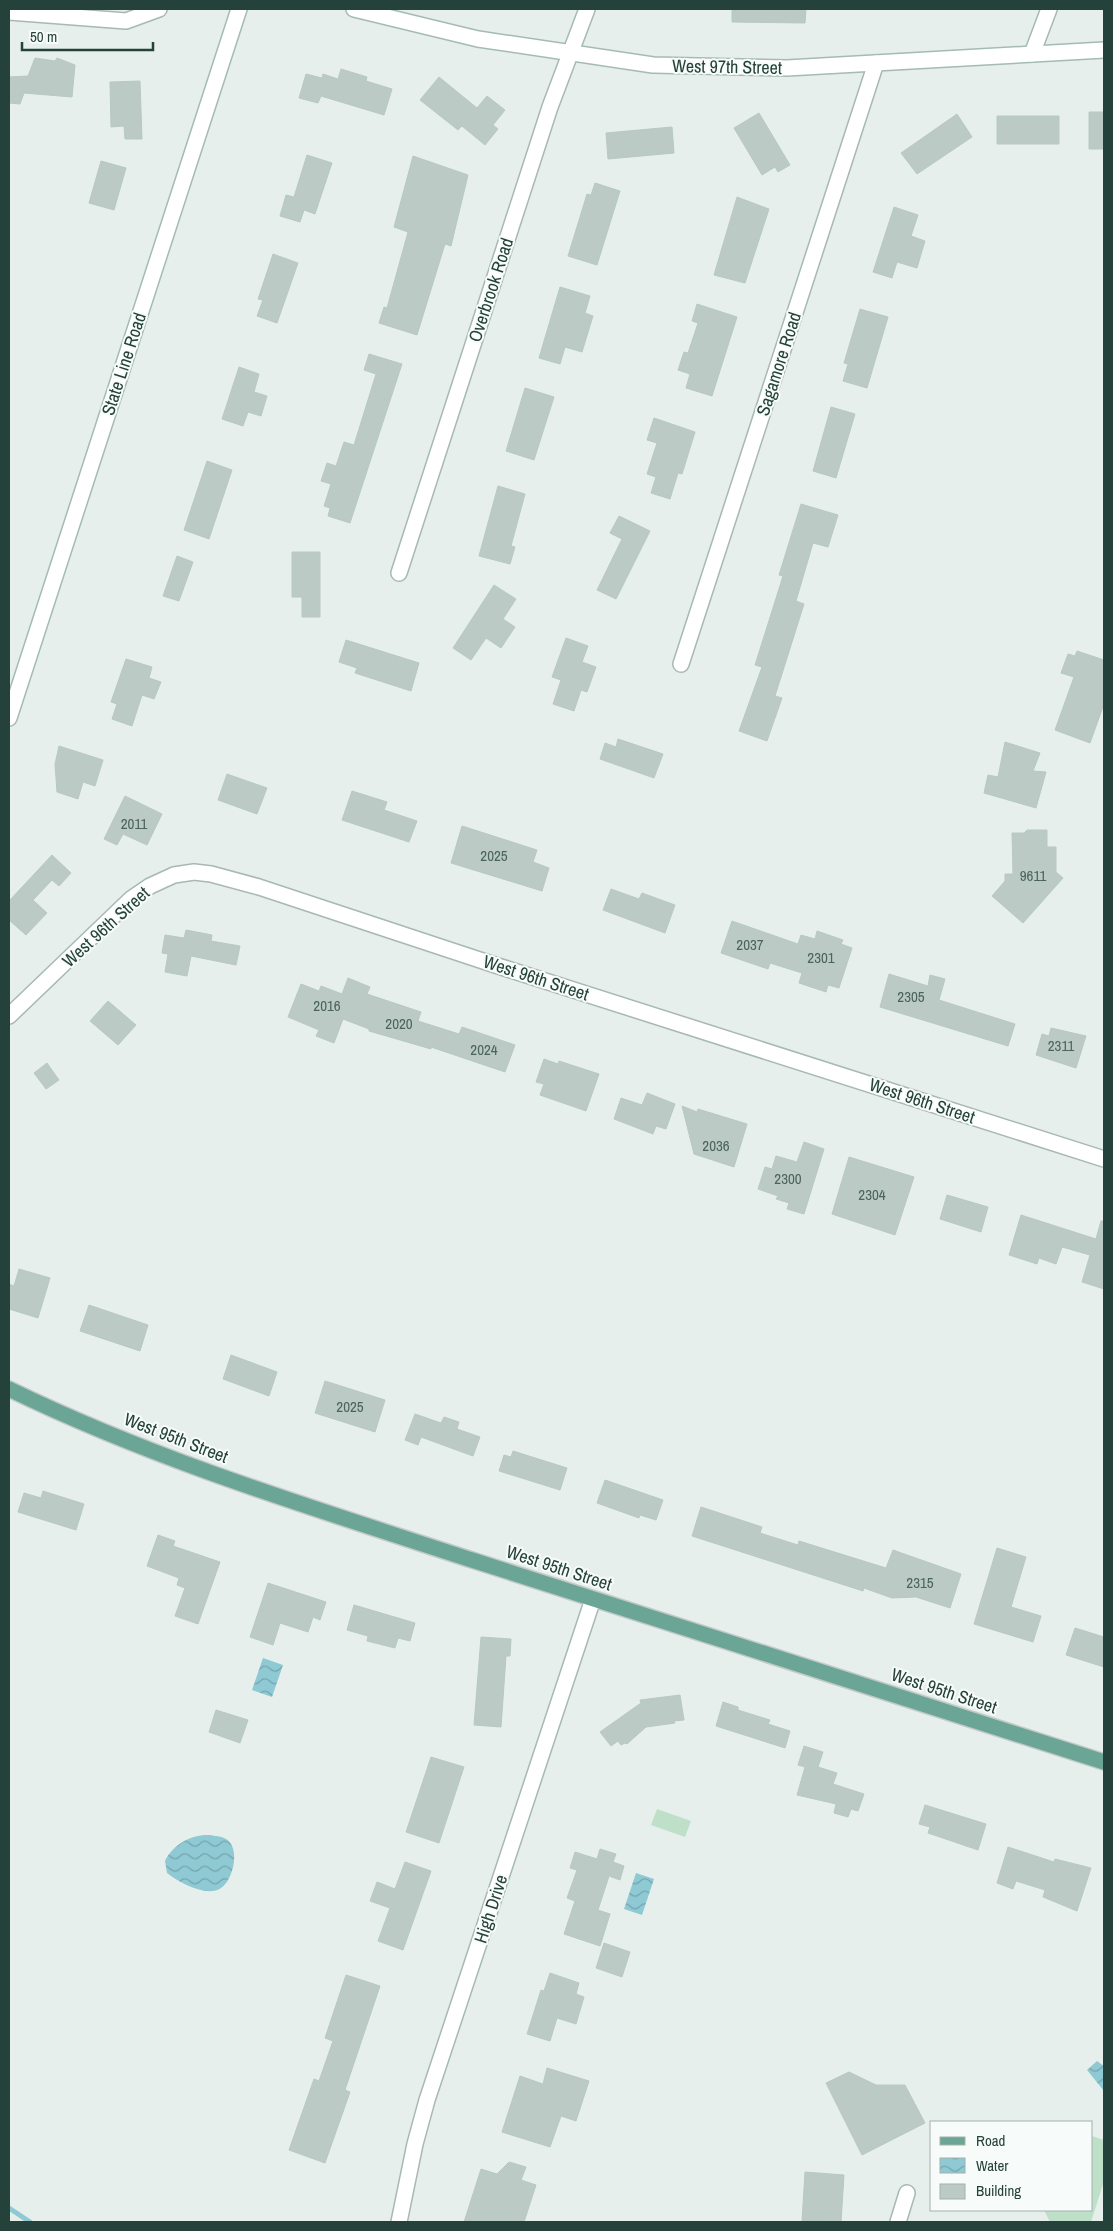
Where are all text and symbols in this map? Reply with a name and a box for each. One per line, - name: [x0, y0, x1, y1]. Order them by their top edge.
- scale bar: [22, 20, 154, 52]
- text: 50 m: [30, 26, 57, 47]
- street label: West 97th Street: [672, 53, 782, 80]
- street label: Overbrook Road: [462, 234, 519, 345]
- street label: State Line Road: [95, 309, 152, 418]
- street label: Sagamore Road: [750, 309, 807, 419]
- house number: 2011: [121, 813, 147, 834]
- house number: 2025: [480, 845, 508, 866]
- house number: 9611: [1020, 865, 1046, 886]
- street label: West 96th Street: [57, 881, 155, 973]
- house number: 2037: [736, 934, 764, 955]
- house number: 2301: [807, 947, 835, 968]
- street label: West 96th Street: [480, 949, 592, 1006]
- house number: 2305: [897, 986, 925, 1007]
- house number: 2016: [313, 995, 341, 1016]
- house number: 2020: [385, 1013, 413, 1034]
- house number: 2311: [1048, 1035, 1074, 1056]
- house number: 2024: [470, 1039, 498, 1060]
- street label: West 96th Street: [866, 1072, 978, 1129]
- house number: 2036: [702, 1135, 730, 1156]
- house number: 2300: [774, 1168, 802, 1189]
- house number: 2304: [858, 1184, 886, 1205]
- house number: 2025: [336, 1396, 364, 1417]
- street label: West 95th Street: [120, 1406, 232, 1469]
- street label: West 95th Street: [503, 1539, 615, 1596]
- house number: 2315: [906, 1572, 934, 1593]
- street label: West 95th Street: [888, 1662, 1000, 1719]
- street label: High Drive: [468, 1871, 513, 1946]
- legend: [930, 2121, 1093, 2211]
- text: Road: [976, 2130, 1005, 2151]
- text: Water: [976, 2155, 1008, 2176]
- text: Building: [976, 2180, 1021, 2201]

